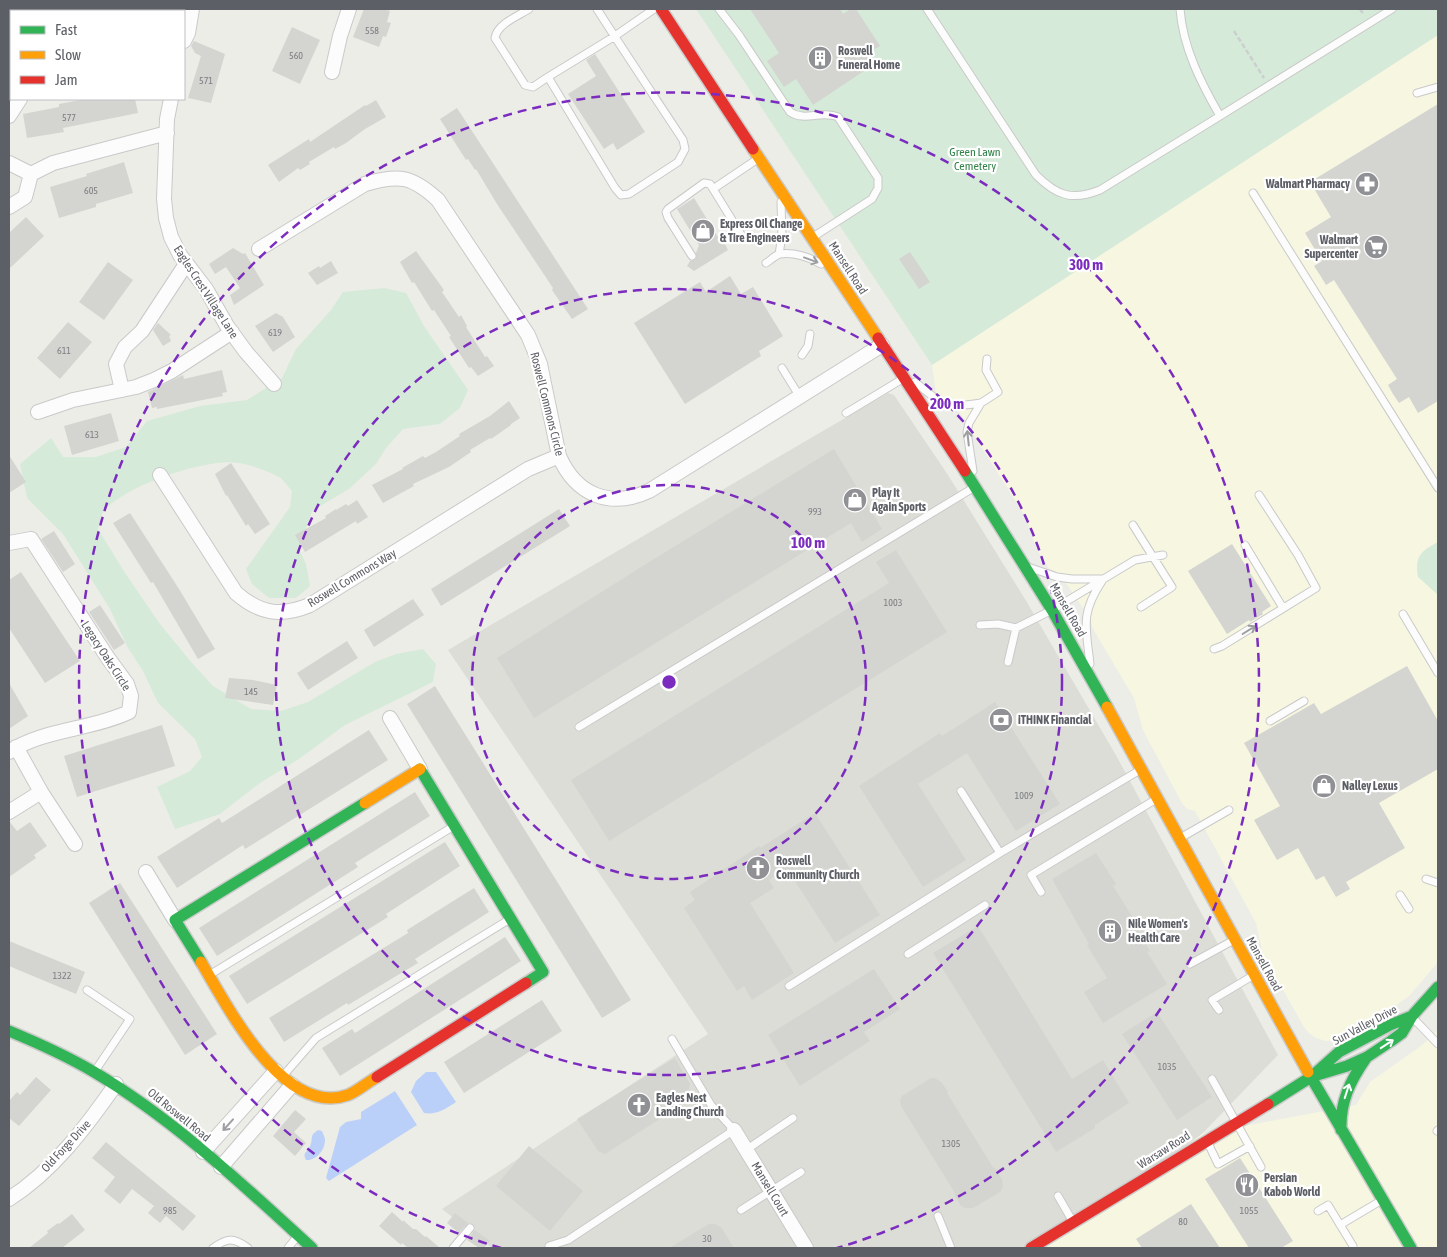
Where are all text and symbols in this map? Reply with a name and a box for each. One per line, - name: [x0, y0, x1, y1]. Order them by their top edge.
- legend: [10, 10, 185, 100]
- text: Fast: [55, 21, 77, 38]
- house number: 558: [365, 25, 379, 36]
- place label: Roswell Funeral Home: [838, 44, 901, 72]
- building icon: Roswell Funeral Home: [807, 45, 833, 71]
- text: Slow: [55, 46, 81, 63]
- house number: 560: [289, 50, 303, 61]
- text: Jam: [55, 71, 78, 88]
- house number: 571: [199, 75, 213, 86]
- house number: 577: [62, 112, 76, 123]
- park label: Green Lawn Cemetery: [949, 145, 1001, 173]
- pharmacy icon: Walmart Pharmacy: [1354, 171, 1380, 197]
- place label: Walmart Pharmacy: [1265, 177, 1350, 191]
- house number: 605: [84, 185, 98, 196]
- place label: Express Oil Change & Tire Engineers: [720, 217, 803, 245]
- shop icon: Express Oil Change & Tire Engineers: [690, 218, 716, 244]
- place label: Walmart Supercenter: [1304, 233, 1359, 261]
- supermarket icon: Walmart Supercenter: [1363, 234, 1389, 260]
- street label: Mansell Road: [826, 239, 870, 297]
- street label: Eagles Crest Village Lane: [171, 243, 241, 341]
- one-way arrow: [803, 256, 818, 265]
- text: 300 m: [1069, 256, 1103, 273]
- house number: 619: [268, 327, 282, 338]
- house number: 611: [57, 345, 71, 356]
- street label: Roswell Commons Circle: [527, 351, 567, 457]
- text: 200 m: [930, 395, 964, 412]
- house number: 613: [85, 429, 99, 440]
- one-way arrow: [963, 430, 973, 446]
- place label: Play It Again Sports: [871, 486, 927, 514]
- shop icon: Play It Again Sports: [842, 487, 868, 513]
- house number: 993: [808, 506, 822, 517]
- text: 100 m: [791, 534, 825, 551]
- street label: Roswell Commons Way: [305, 546, 399, 610]
- street label: Mansell Road: [1047, 580, 1089, 640]
- house number: 1003: [884, 597, 903, 608]
- street label: Legacy Oaks Circle: [78, 619, 134, 693]
- one-way arrow: [1242, 624, 1256, 634]
- centre of rings: [660, 673, 678, 691]
- house number: 145: [244, 686, 258, 697]
- bank icon: iTHINK Financial: [988, 707, 1014, 733]
- place label: iTHINK Financial: [1018, 713, 1092, 727]
- shop icon: Nalley Lexus: [1311, 773, 1337, 799]
- place label: Nalley Lexus: [1342, 779, 1398, 793]
- house number: 1009: [1015, 790, 1034, 801]
- place label: Roswell Community Church: [776, 854, 860, 882]
- church icon: Roswell Community Church: [745, 855, 771, 881]
- place label: Nile Women's Health Care: [1128, 917, 1189, 945]
- building icon: Nile Women's Health Care: [1097, 918, 1123, 944]
- street label: Mansell Road: [1243, 934, 1285, 994]
- house number: 1322: [53, 970, 72, 981]
- street label: Sun Valley Drive: [1330, 1002, 1400, 1048]
- one-way arrow: [1379, 1038, 1393, 1048]
- house number: 1035: [1158, 1061, 1177, 1072]
- one-way arrow: [1343, 1083, 1352, 1099]
- street label: Old Roswell Road: [145, 1085, 213, 1145]
- place label: Eagles Nest Landing Church: [656, 1091, 724, 1119]
- church icon: Eagles Nest Landing Church: [626, 1092, 652, 1118]
- street label: Old Forge Drive: [38, 1117, 94, 1175]
- one-way arrow: [222, 1118, 234, 1131]
- street label: Warsaw Road: [1135, 1128, 1193, 1172]
- house number: 1305: [942, 1138, 961, 1149]
- street label: Mansell Court: [748, 1159, 792, 1219]
- place label: Persian Kabob World: [1264, 1171, 1320, 1199]
- restaurant icon: Persian Kabob World: [1234, 1172, 1260, 1198]
- house number: 985: [163, 1205, 177, 1216]
- house number: 1055: [1240, 1205, 1259, 1216]
- house number: 80: [1178, 1216, 1188, 1227]
- house number: 30: [702, 1233, 712, 1244]

